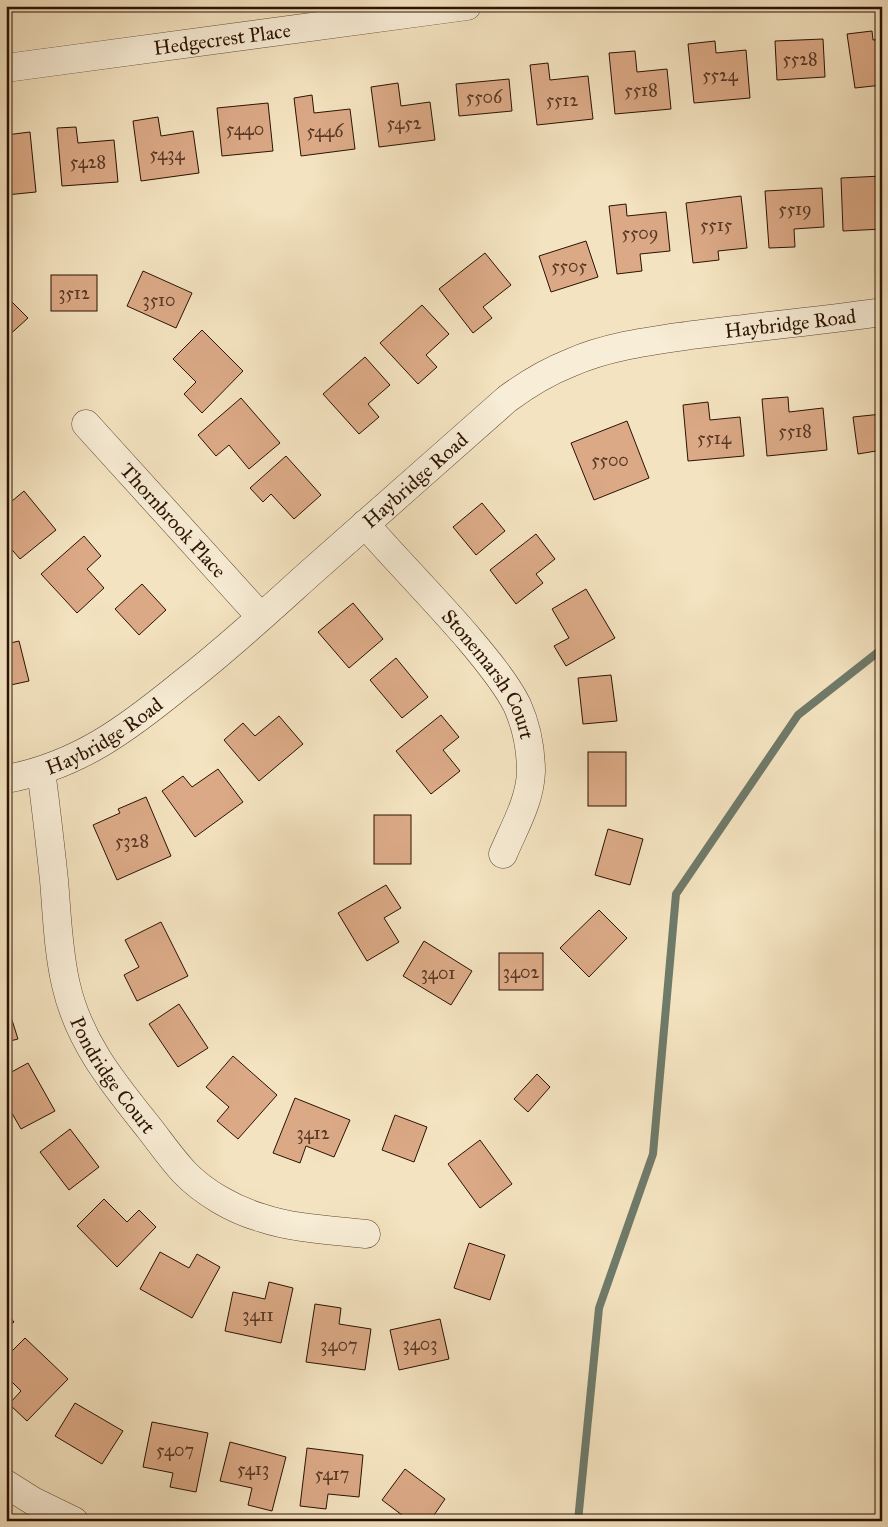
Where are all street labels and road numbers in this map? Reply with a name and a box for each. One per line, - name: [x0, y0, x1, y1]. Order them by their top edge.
- street label: Hedgecrest Place: [152, 18, 292, 60]
- street label: Haybridge Road: [723, 304, 857, 343]
- street label: Haybridge Road: [358, 427, 473, 533]
- street label: Thornbrook Place: [115, 458, 231, 583]
- street label: Stonemarsh Court: [437, 604, 539, 741]
- street label: Haybridge Road: [42, 692, 167, 780]
- street label: Pondridge Court: [65, 1013, 161, 1138]

